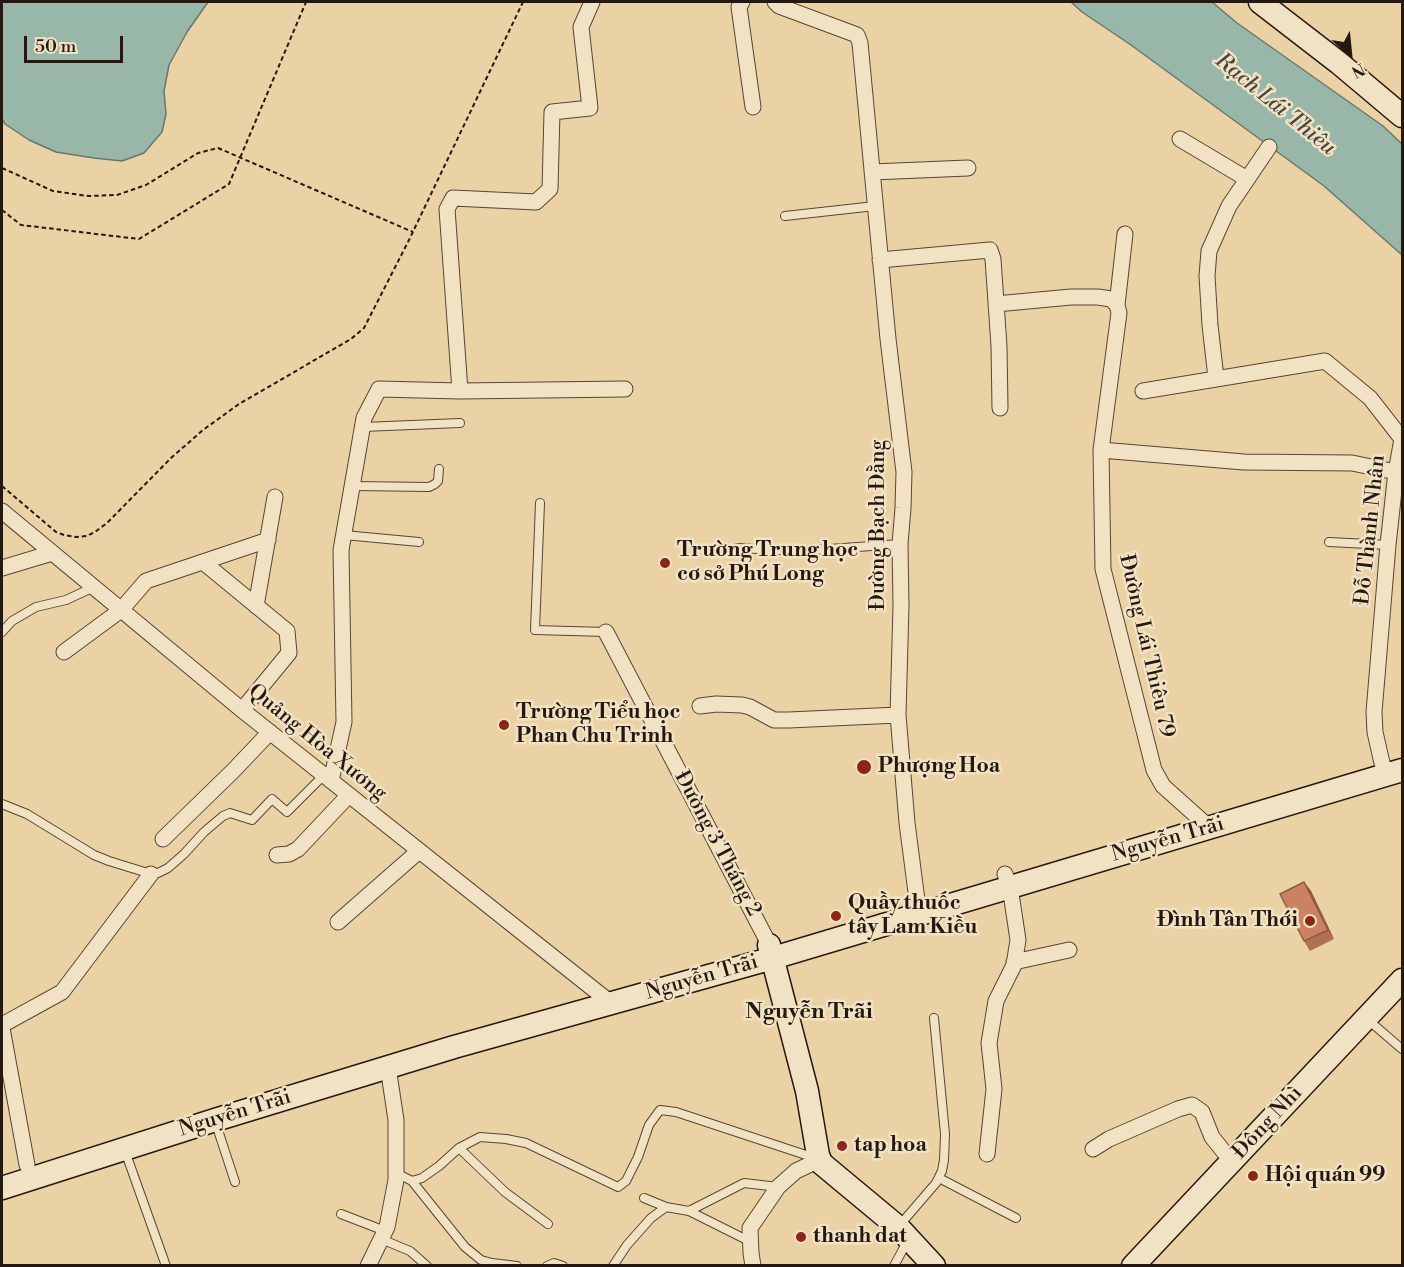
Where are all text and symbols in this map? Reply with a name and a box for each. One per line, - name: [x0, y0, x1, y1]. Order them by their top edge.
- scale bar: [27, 24, 126, 62]
- north arrow: [1320, 24, 1380, 84]
- text: 50 m: [35, 35, 76, 58]
- water label: Rạch Lái Thiêu: [1209, 48, 1341, 162]
- text: N: [1348, 58, 1368, 82]
- street label: Đường Bạch Đằng: [866, 440, 892, 610]
- street label: Đỗ Thành Nhân: [1351, 454, 1391, 606]
- place label: Trường Trung học cơ sở Phú Long: [677, 538, 858, 588]
- street label: Đường Lái Thiêu 79: [1113, 552, 1179, 740]
- marker: Trường Trung học cơ sở Phú Long: [658, 556, 672, 570]
- street label: Quảng Hòa Xương: [242, 679, 392, 807]
- place label: Trường Tiểu học Phan Chu Trinh: [516, 700, 680, 750]
- marker: Trường Tiểu học Phan Chu Trinh: [497, 718, 511, 732]
- place label: Phượng Hoa: [878, 754, 1000, 780]
- marker: Phượng Hoa: [855, 758, 873, 776]
- street label: Đường 3 Tháng 2: [668, 767, 766, 921]
- street label: Nguyễn Trãi: [1109, 812, 1227, 868]
- place label: Quầy thuốc tây Lam Kiều: [848, 891, 977, 941]
- place label: Đình Tân Thới: [1157, 908, 1298, 934]
- marker: Quầy thuốc tây Lam Kiều: [829, 909, 843, 923]
- marker: Đình Tân Thới: [1303, 914, 1317, 928]
- street label: Nguyễn Trãi: [643, 950, 761, 1006]
- district label: Nguyễn Trãi: [745, 1000, 873, 1026]
- street label: Đông Nhì: [1228, 1081, 1308, 1165]
- street label: Nguyễn Trãi: [176, 1085, 294, 1143]
- place label: tap hoa: [854, 1133, 927, 1159]
- marker: tap hoa: [835, 1139, 849, 1153]
- place label: Hội quán 99: [1265, 1163, 1386, 1189]
- marker: Hội quán 99: [1246, 1169, 1260, 1183]
- place label: thanh dat: [813, 1224, 907, 1250]
- marker: thanh dat: [794, 1230, 808, 1244]

